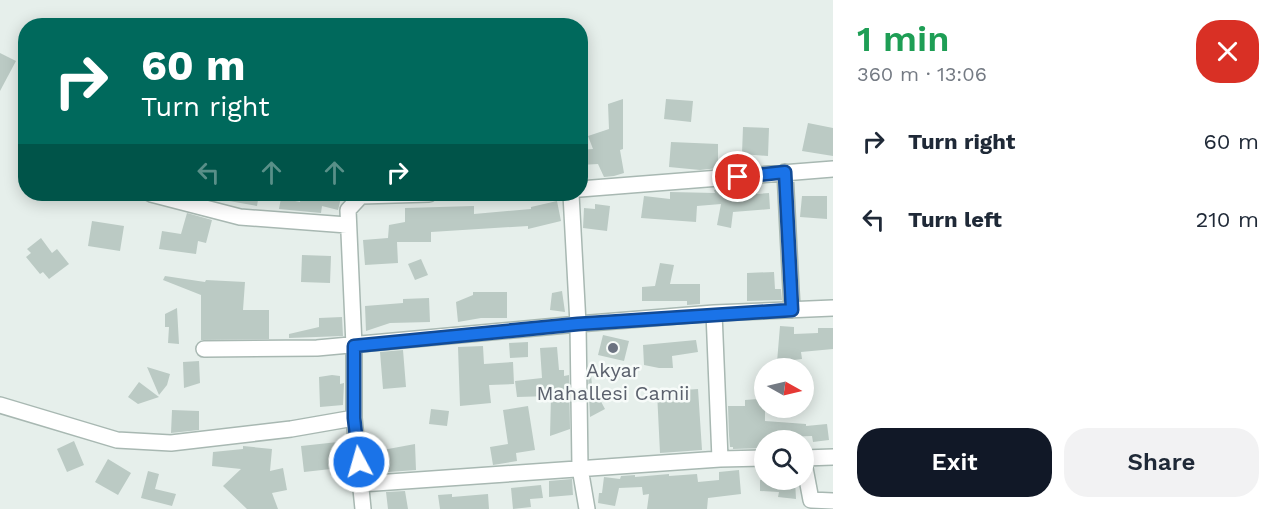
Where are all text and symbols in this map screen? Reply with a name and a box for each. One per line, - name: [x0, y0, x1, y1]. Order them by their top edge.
- text: 1 min: [857, 18, 949, 60]
- button: close: [1196, 20, 1259, 83]
- text: 60 m: [141, 41, 245, 90]
- icon: right: [42, 42, 120, 120]
- text: 360 m · 13:06: [857, 62, 987, 86]
- text: Turn right: [141, 91, 270, 123]
- icon: right: [857, 125, 890, 158]
- text: Turn right: [908, 129, 1015, 154]
- text: 60 m: [1203, 129, 1259, 154]
- pin: [712, 151, 763, 202]
- icon: left: [192, 156, 225, 189]
- icon: ahead: [255, 156, 288, 189]
- icon: ahead: [318, 156, 351, 189]
- icon: right: [381, 156, 414, 189]
- icon: arrive: [721, 160, 754, 193]
- icon: left: [857, 203, 890, 236]
- text: Turn left: [908, 207, 1002, 232]
- text: 210 m: [1195, 207, 1259, 232]
- marker: Akyar Mahallesi Camii: [606, 341, 620, 355]
- place label: Akyar Mahallesi Camii: [536, 358, 690, 405]
- north arrow: [754, 358, 814, 418]
- map controls: [754, 358, 814, 490]
- button: Exit: [857, 428, 1052, 497]
- button: Share: [1064, 428, 1259, 497]
- position arrow: [327, 430, 391, 494]
- button: search: [754, 430, 814, 490]

